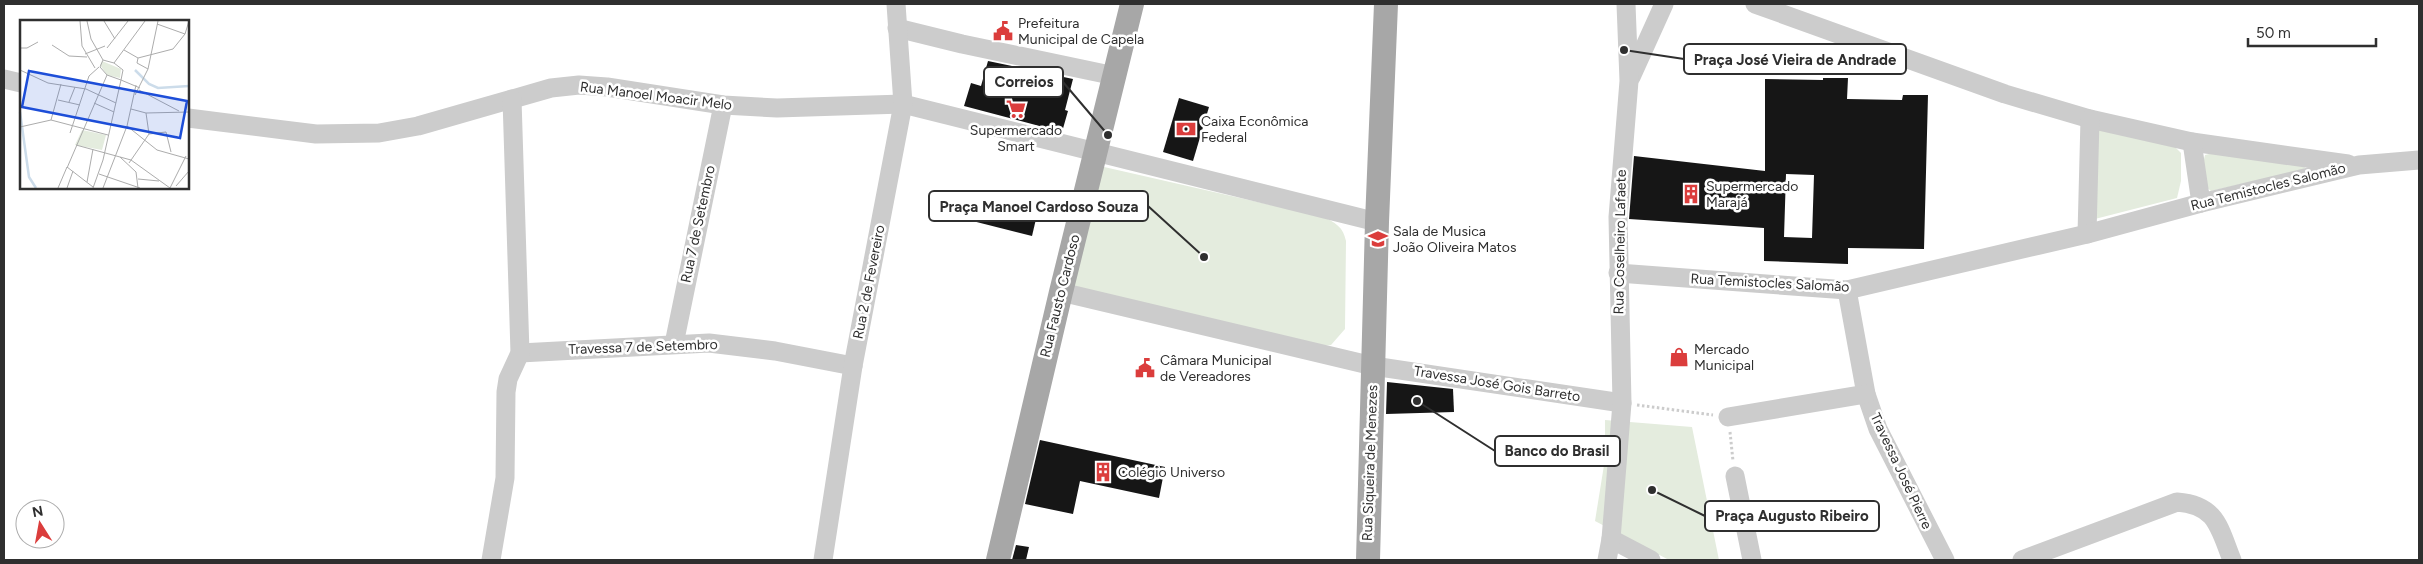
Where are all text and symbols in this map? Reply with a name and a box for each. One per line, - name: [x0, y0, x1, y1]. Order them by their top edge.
- place label: Prefeitura Municipal de Capela: [1018, 15, 1144, 48]
- scale bar: [2248, 15, 2376, 47]
- inset map: [20, 20, 189, 189]
- public building icon: Prefeitura Municipal de Capela: [992, 20, 1014, 42]
- text: 50 m: [2256, 24, 2291, 42]
- callout: Praça José Vieira de Andrade: [1684, 44, 1906, 74]
- text: Praça José Vieira de Andrade: [1694, 51, 1897, 69]
- callout: Correios: [984, 67, 1063, 97]
- text: Correios: [995, 73, 1053, 91]
- street label: Rua Manoel Moacir Melo: [579, 78, 733, 114]
- supermarket icon: Supermercado Smart: [1005, 98, 1027, 120]
- place label: Caixa Econômica Federal: [1201, 113, 1308, 146]
- bank icon: Caixa Econômica Federal: [1175, 118, 1197, 140]
- place label: Supermercado Smart: [970, 122, 1062, 155]
- street label: Rua Temistocles Salomão: [2189, 160, 2347, 214]
- street label: Rua 7 de Setembro: [677, 164, 719, 284]
- street label: Rua Coselheiro Lafaete: [1610, 169, 1630, 315]
- place label: Supermercado Marajá: [1706, 178, 1798, 211]
- building icon: Supermercado Marajá: [1680, 183, 1702, 205]
- callout: Praça Manoel Cardoso Souza: [929, 191, 1148, 221]
- text: Praça Manoel Cardoso Souza: [939, 198, 1139, 216]
- street label: Rua 2 de Fevereiro: [850, 223, 888, 341]
- place label: Sala de Musica João Oliveira Matos: [1393, 223, 1516, 256]
- school or university icon: Sala de Musica João Oliveira Matos: [1367, 228, 1389, 250]
- street label: Rua Fausto Cardoso: [1037, 233, 1083, 359]
- street label: Rua Temistocles Salomão: [1690, 270, 1850, 296]
- street label: Travessa 7 de Setembro: [568, 336, 718, 358]
- place label: Mercado Municipal: [1694, 341, 1754, 374]
- shop icon: Mercado Municipal: [1668, 346, 1690, 368]
- place label: Câmara Municipal de Vereadores: [1160, 352, 1272, 385]
- public building icon: Câmara Municipal de Vereadores: [1134, 357, 1156, 379]
- street label: Travessa José Gois Barreto: [1413, 362, 1581, 406]
- street label: Rua Siqueira de Menezes: [1359, 385, 1381, 541]
- street label: Travessa José Pierre: [1867, 410, 1936, 532]
- callout: Banco do Brasil: [1495, 436, 1620, 466]
- text: Banco do Brasil: [1505, 442, 1609, 460]
- building icon: Colégio Universo: [1092, 461, 1114, 483]
- place label: Colégio Universo: [1118, 464, 1225, 481]
- north arrow: [15, 499, 65, 549]
- callout: Praça Augusto Ribeiro: [1705, 501, 1879, 531]
- text: N: [31, 502, 45, 521]
- text: Praça Augusto Ribeiro: [1715, 507, 1869, 525]

